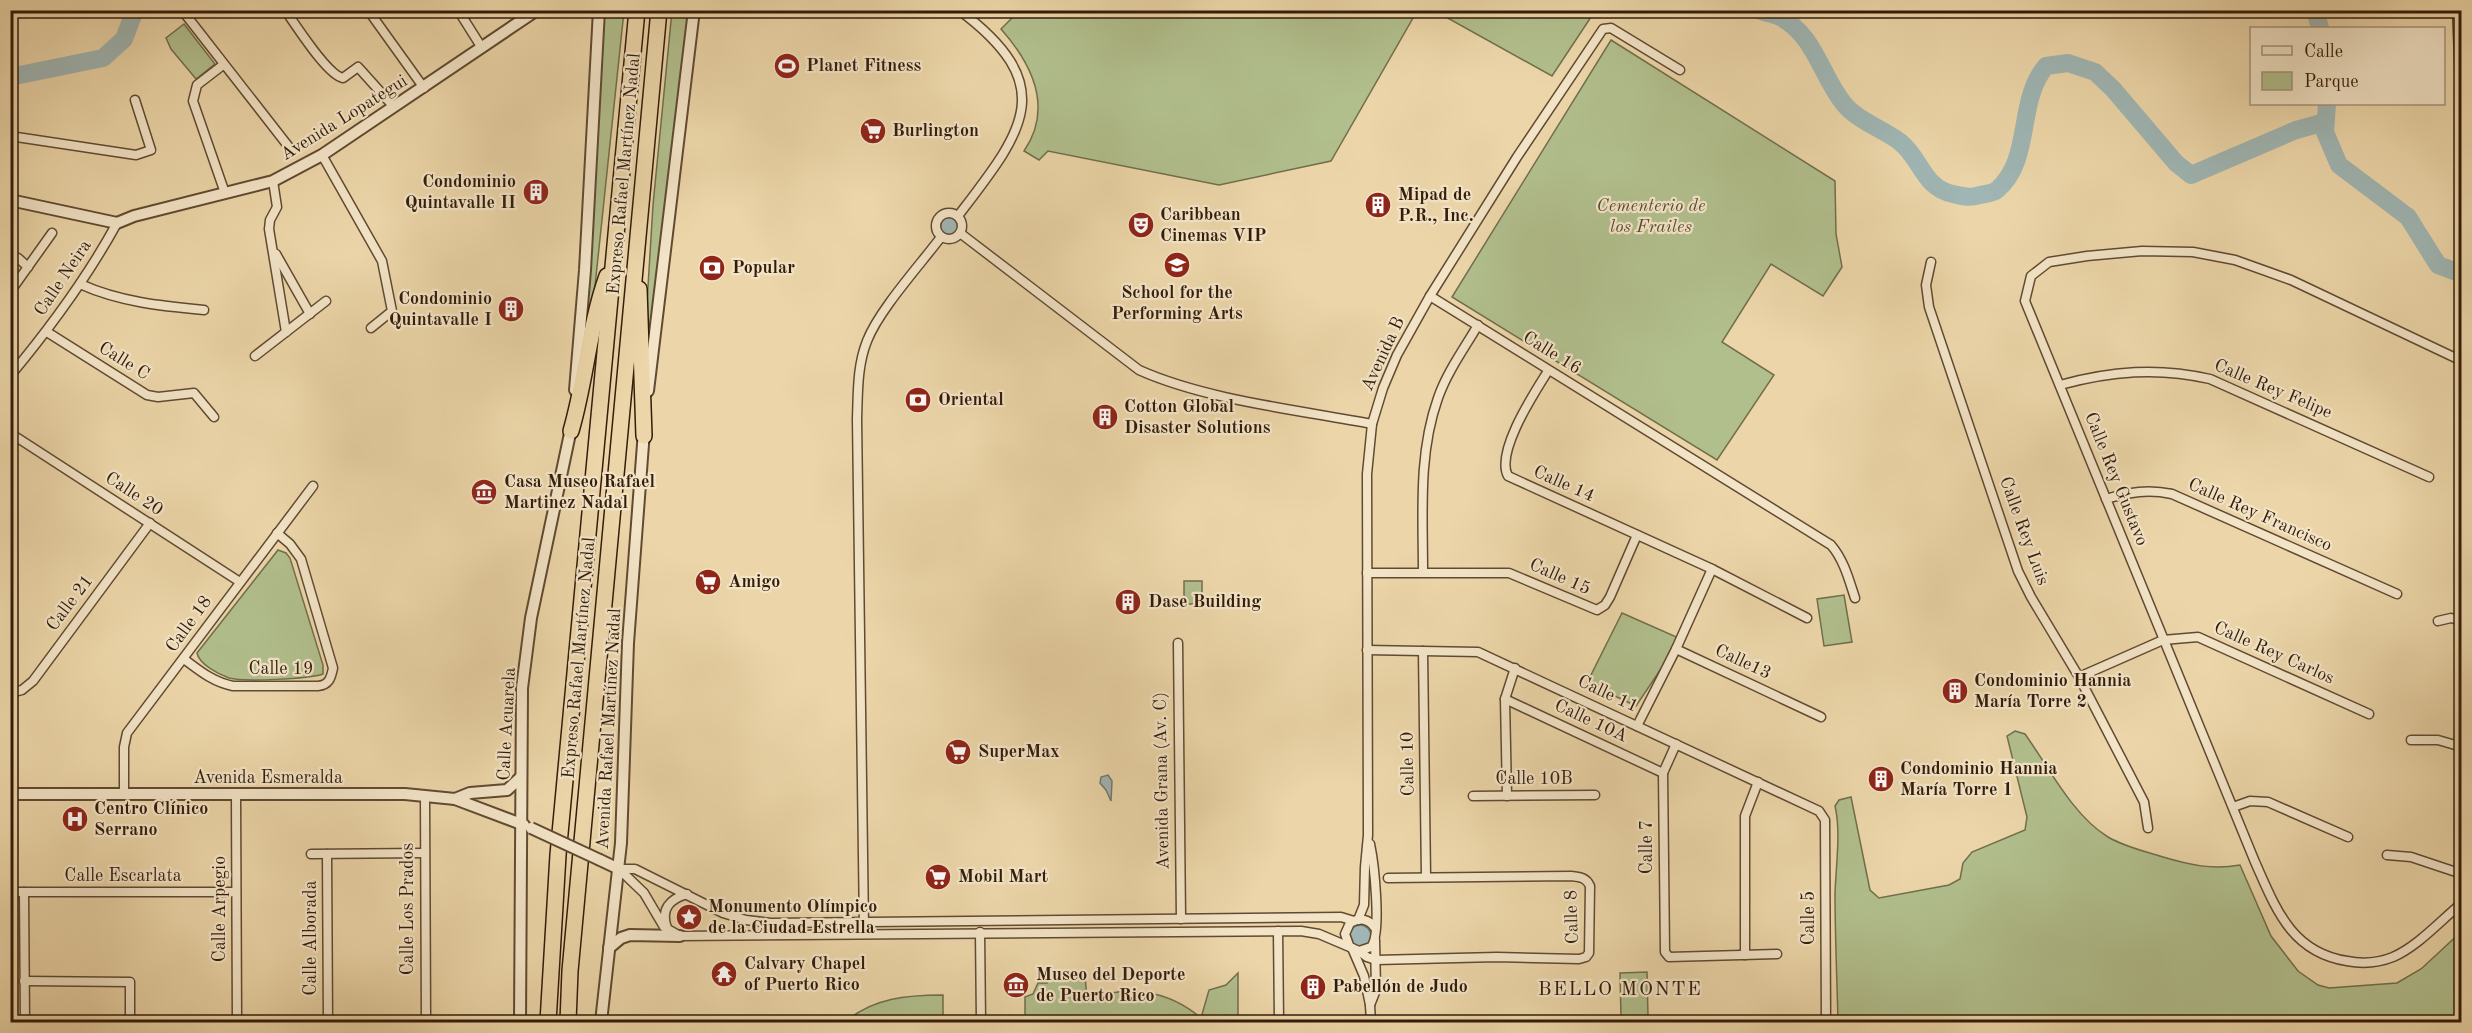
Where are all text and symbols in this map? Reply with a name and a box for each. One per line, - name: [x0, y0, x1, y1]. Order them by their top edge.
- legend: [2250, 27, 2445, 105]
- text: Calle: [2304, 43, 2343, 61]
- sports icon: Planet Fitness: [772, 51, 802, 81]
- street label: Expreso Rafael Martínez Nadal: [604, 52, 644, 296]
- place label: Planet Fitness: [806, 57, 922, 75]
- street label: Avenida Lopategui: [278, 72, 411, 164]
- text: Parque: [2304, 73, 2359, 91]
- supermarket icon: Burlington: [858, 116, 888, 146]
- place label: Burlington: [892, 122, 979, 140]
- place label: Condominio Quintavalle II: [405, 173, 516, 212]
- building icon: Condominio Quintavalle II: [521, 177, 551, 207]
- place label: Mipad de P.R., Inc.: [1398, 186, 1474, 225]
- building icon: Mipad de P.R., Inc.: [1363, 190, 1393, 220]
- park label: Cementerio de los Frailes: [1597, 197, 1705, 236]
- place label: Caribbean Cinemas VIP: [1160, 206, 1267, 245]
- theatre icon: Caribbean Cinemas VIP: [1126, 210, 1156, 240]
- street label: Calle Neira: [31, 237, 95, 319]
- school or university icon: School for the Performing Arts: [1162, 250, 1192, 280]
- bank icon: Popular: [697, 253, 727, 283]
- place label: Popular: [732, 259, 795, 277]
- place label: School for the Performing Arts: [1111, 284, 1243, 323]
- place label: Condominio Quintavalle I: [389, 290, 492, 329]
- building icon: Condominio Quintavalle I: [496, 294, 526, 324]
- street label: Avenida B: [1358, 314, 1408, 394]
- street label: Calle 16: [1520, 328, 1584, 378]
- street label: Calle C: [95, 339, 153, 383]
- street label: Calle Rey Felipe: [2211, 356, 2335, 422]
- bank icon: Oriental: [903, 385, 933, 415]
- place label: Oriental: [938, 391, 1004, 409]
- place label: Cotton Global Disaster Solutions: [1124, 398, 1271, 437]
- building icon: Cotton Global Disaster Solutions: [1090, 402, 1120, 432]
- street label: Calle Rey Gustavo: [2081, 410, 2151, 548]
- street label: Calle 14: [1531, 463, 1597, 505]
- street label: Calle 20: [102, 469, 166, 519]
- place label: Casa Museo Rafael Martinez Nadal: [504, 473, 655, 512]
- street label: Calle Rey Luis: [1996, 474, 2052, 588]
- street label: Calle Rey Francisco: [2185, 475, 2335, 555]
- museum icon: Casa Museo Rafael Martinez Nadal: [469, 477, 499, 507]
- street label: Expreso Rafael Martínez Nadal: [559, 536, 599, 780]
- street label: Calle 15: [1527, 556, 1593, 598]
- supermarket icon: Amigo: [693, 567, 723, 597]
- street label: Calle 21: [43, 572, 97, 634]
- place label: Amigo: [728, 573, 780, 591]
- building icon: Dase Building: [1113, 587, 1143, 617]
- street label: Calle 18: [163, 592, 215, 656]
- place label: Dase Building: [1148, 593, 1261, 611]
- street label: Avenida Rafael Martínez Nadal: [594, 608, 624, 850]
- street label: Calle Rey Carlos: [2211, 618, 2337, 688]
- street label: Calle13: [1712, 641, 1774, 683]
- street label: Calle 19: [249, 660, 313, 678]
- street label: Calle Acuarela: [495, 667, 519, 781]
- street label: Calle 11: [1575, 672, 1641, 716]
- place label: Condominio Hannia María Torre 2: [1974, 672, 2131, 711]
- building icon: Condominio Hannia María Torre 2: [1940, 676, 1970, 706]
- street label: Avenida Grana (Av. C): [1150, 692, 1173, 870]
- street label: Calle 10A: [1552, 696, 1631, 746]
- street label: Calle 10: [1398, 731, 1418, 797]
- supermarket icon: SuperMax: [943, 737, 973, 767]
- place label: SuperMax: [978, 743, 1060, 761]
- place label: Condominio Hannia María Torre 1: [1900, 760, 2057, 799]
- building icon: Condominio Hannia María Torre 1: [1866, 764, 1896, 794]
- street label: Avenida Esmeralda: [193, 769, 343, 787]
- street label: Calle 10B: [1495, 770, 1573, 788]
- place label: Centro Clínico Serrano: [94, 800, 208, 839]
- hospital icon: Centro Clínico Serrano: [60, 804, 90, 834]
- street label: Calle 7: [1638, 820, 1656, 874]
- street label: Calle Los Prados: [399, 843, 417, 975]
- street label: Calle Arpegio: [211, 856, 229, 962]
- supermarket icon: Mobil Mart: [923, 862, 953, 892]
- street label: Calle Escarlata: [64, 867, 182, 885]
- place label: Mobil Mart: [958, 868, 1048, 886]
- street label: Calle Alborada: [302, 880, 320, 996]
- street label: Calle 8: [1562, 889, 1582, 945]
- street label: Calle 5: [1800, 891, 1818, 945]
- place label: Monumento Olímpico de la Ciudad Estrella: [708, 898, 877, 937]
- place icon: Monumento Olímpico de la Ciudad Estrella: [674, 902, 704, 932]
- place label: Calvary Chapel of Puerto Rico: [744, 955, 866, 994]
- temple icon: Calvary Chapel of Puerto Rico: [709, 959, 739, 989]
- place label: Museo del Deporte de Puerto Rico: [1036, 966, 1185, 1005]
- museum icon: Museo del Deporte de Puerto Rico: [1001, 970, 1031, 1000]
- building icon: Pabellón de Judo: [1298, 972, 1328, 1002]
- place label: Pabellón de Judo: [1332, 978, 1468, 996]
- district label: BELLO MONTE: [1538, 980, 1702, 1000]

